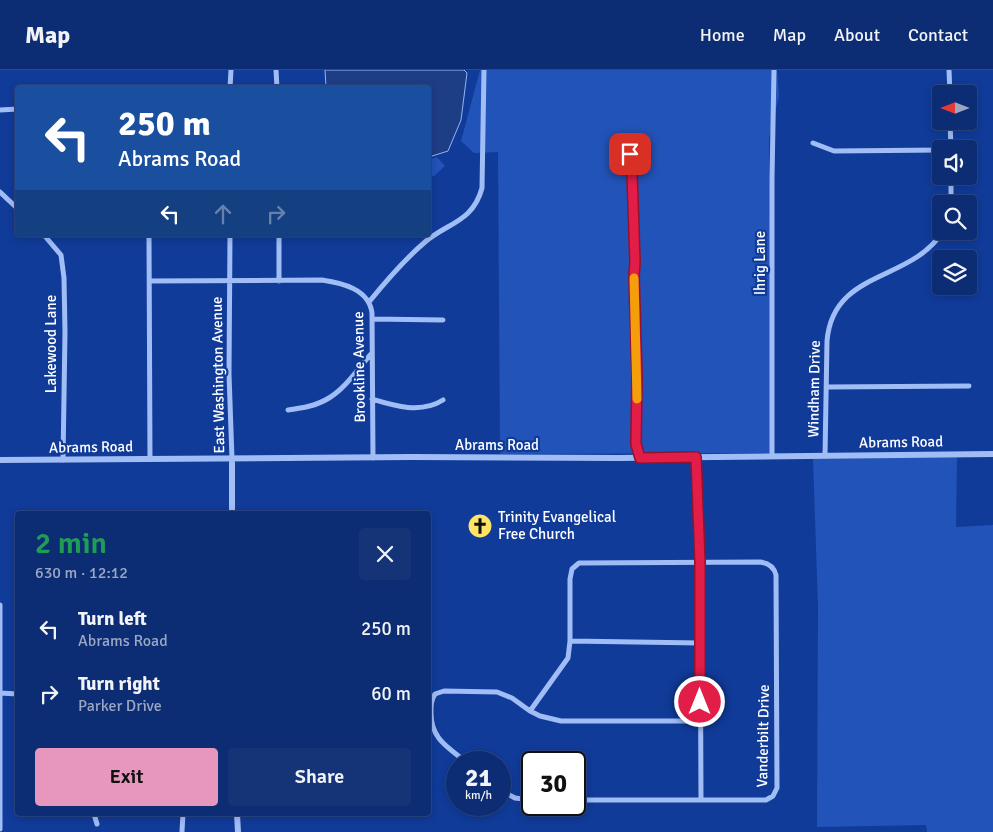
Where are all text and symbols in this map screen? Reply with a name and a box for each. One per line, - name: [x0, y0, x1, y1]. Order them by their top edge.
- text: Map: [25, 20, 70, 50]
- text: Home: [700, 24, 745, 46]
- text: Map: [773, 24, 806, 46]
- text: About: [834, 24, 880, 46]
- text: Contact: [908, 24, 968, 46]
- north arrow: [932, 85, 978, 130]
- map controls: [932, 85, 977, 295]
- text: 250 m: [118, 102, 211, 145]
- icon: left: [35, 105, 100, 170]
- pin: [609, 133, 651, 175]
- icon: arrive: [616, 140, 644, 168]
- button: sound: [932, 140, 977, 185]
- text: Abrams Road: [118, 145, 241, 172]
- button: search: [932, 195, 977, 240]
- icon: left: [156, 200, 184, 228]
- icon: ahead: [209, 200, 237, 228]
- icon: right: [262, 200, 290, 228]
- street label: Ihrig Lane: [751, 231, 769, 295]
- button: layers: [932, 250, 977, 295]
- street label: Lakewood Lane: [42, 295, 60, 393]
- street label: East Washington Avenue: [208, 296, 228, 454]
- street label: Brookline Avenue: [349, 311, 369, 423]
- street label: Windham Drive: [804, 340, 824, 438]
- street label: Abrams Road: [859, 432, 943, 452]
- street label: Abrams Road: [455, 436, 539, 454]
- street label: Abrams Road: [49, 437, 133, 457]
- place label: Trinity Evangelical Free Church: [498, 508, 616, 543]
- church icon: Trinity Evangelical Free Church: [467, 513, 493, 539]
- text: 2 min: [35, 525, 107, 562]
- button: close: [359, 528, 411, 580]
- text: 630 m · 12:12: [35, 563, 128, 583]
- text: Turn left: [78, 607, 147, 631]
- icon: left: [35, 615, 63, 643]
- text: 250 m: [361, 617, 411, 641]
- text: Abrams Road: [78, 631, 168, 651]
- text: Turn right: [78, 672, 160, 696]
- position arrow: [673, 675, 725, 727]
- icon: right: [35, 680, 63, 708]
- text: 60 m: [371, 682, 411, 706]
- street label: Vanderbilt Drive: [753, 684, 773, 788]
- text: Parker Drive: [78, 696, 162, 716]
- button: Exit: [35, 748, 218, 806]
- button: Share: [228, 748, 411, 806]
- speed limit sign: 30: [521, 751, 586, 816]
- text: 21: [465, 762, 492, 793]
- text: km/h: [465, 788, 492, 803]

